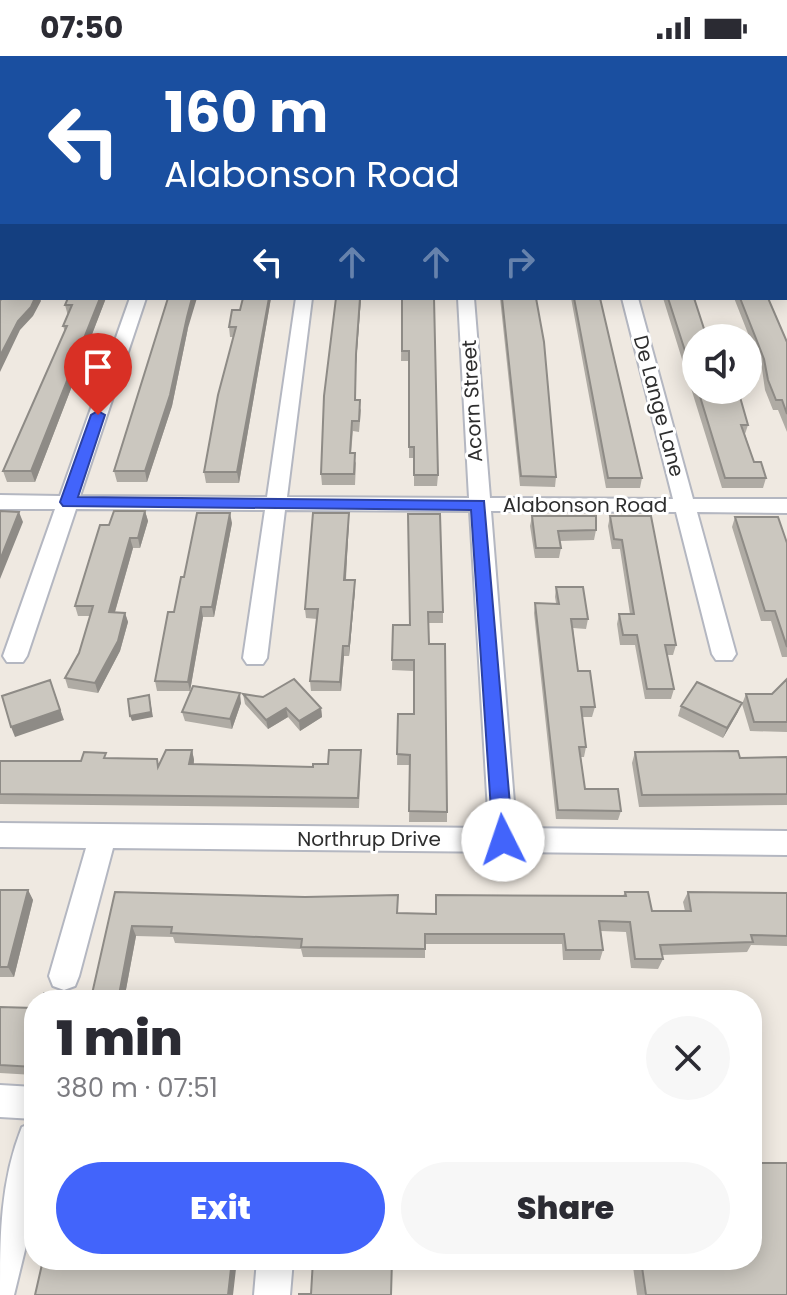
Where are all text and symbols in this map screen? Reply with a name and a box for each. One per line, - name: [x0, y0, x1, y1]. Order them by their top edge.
- text: 07:50: [40, 6, 123, 49]
- text: 160 m: [164, 73, 328, 152]
- icon: left: [32, 88, 136, 192]
- text: Alabonson Road: [164, 149, 460, 200]
- icon: left: [246, 240, 290, 284]
- icon: ahead: [330, 240, 374, 284]
- icon: ahead: [414, 240, 458, 284]
- icon: right: [498, 240, 542, 284]
- map controls: [682, 324, 762, 404]
- button: sound: [682, 324, 762, 404]
- street label: De Lange Lane: [627, 332, 691, 480]
- pin: [64, 333, 132, 415]
- street label: Acorn Street: [455, 339, 489, 463]
- icon: arrive: [76, 345, 120, 389]
- street label: Alabonson Road: [503, 491, 667, 519]
- position arrow: [461, 798, 545, 882]
- street label: Northrup Drive: [297, 825, 441, 853]
- text: 1 min: [56, 1005, 183, 1072]
- button: close: [646, 1016, 730, 1100]
- text: 380 m · 07:51: [56, 1070, 218, 1106]
- button: Exit: [56, 1162, 385, 1254]
- button: Share: [401, 1162, 730, 1254]

